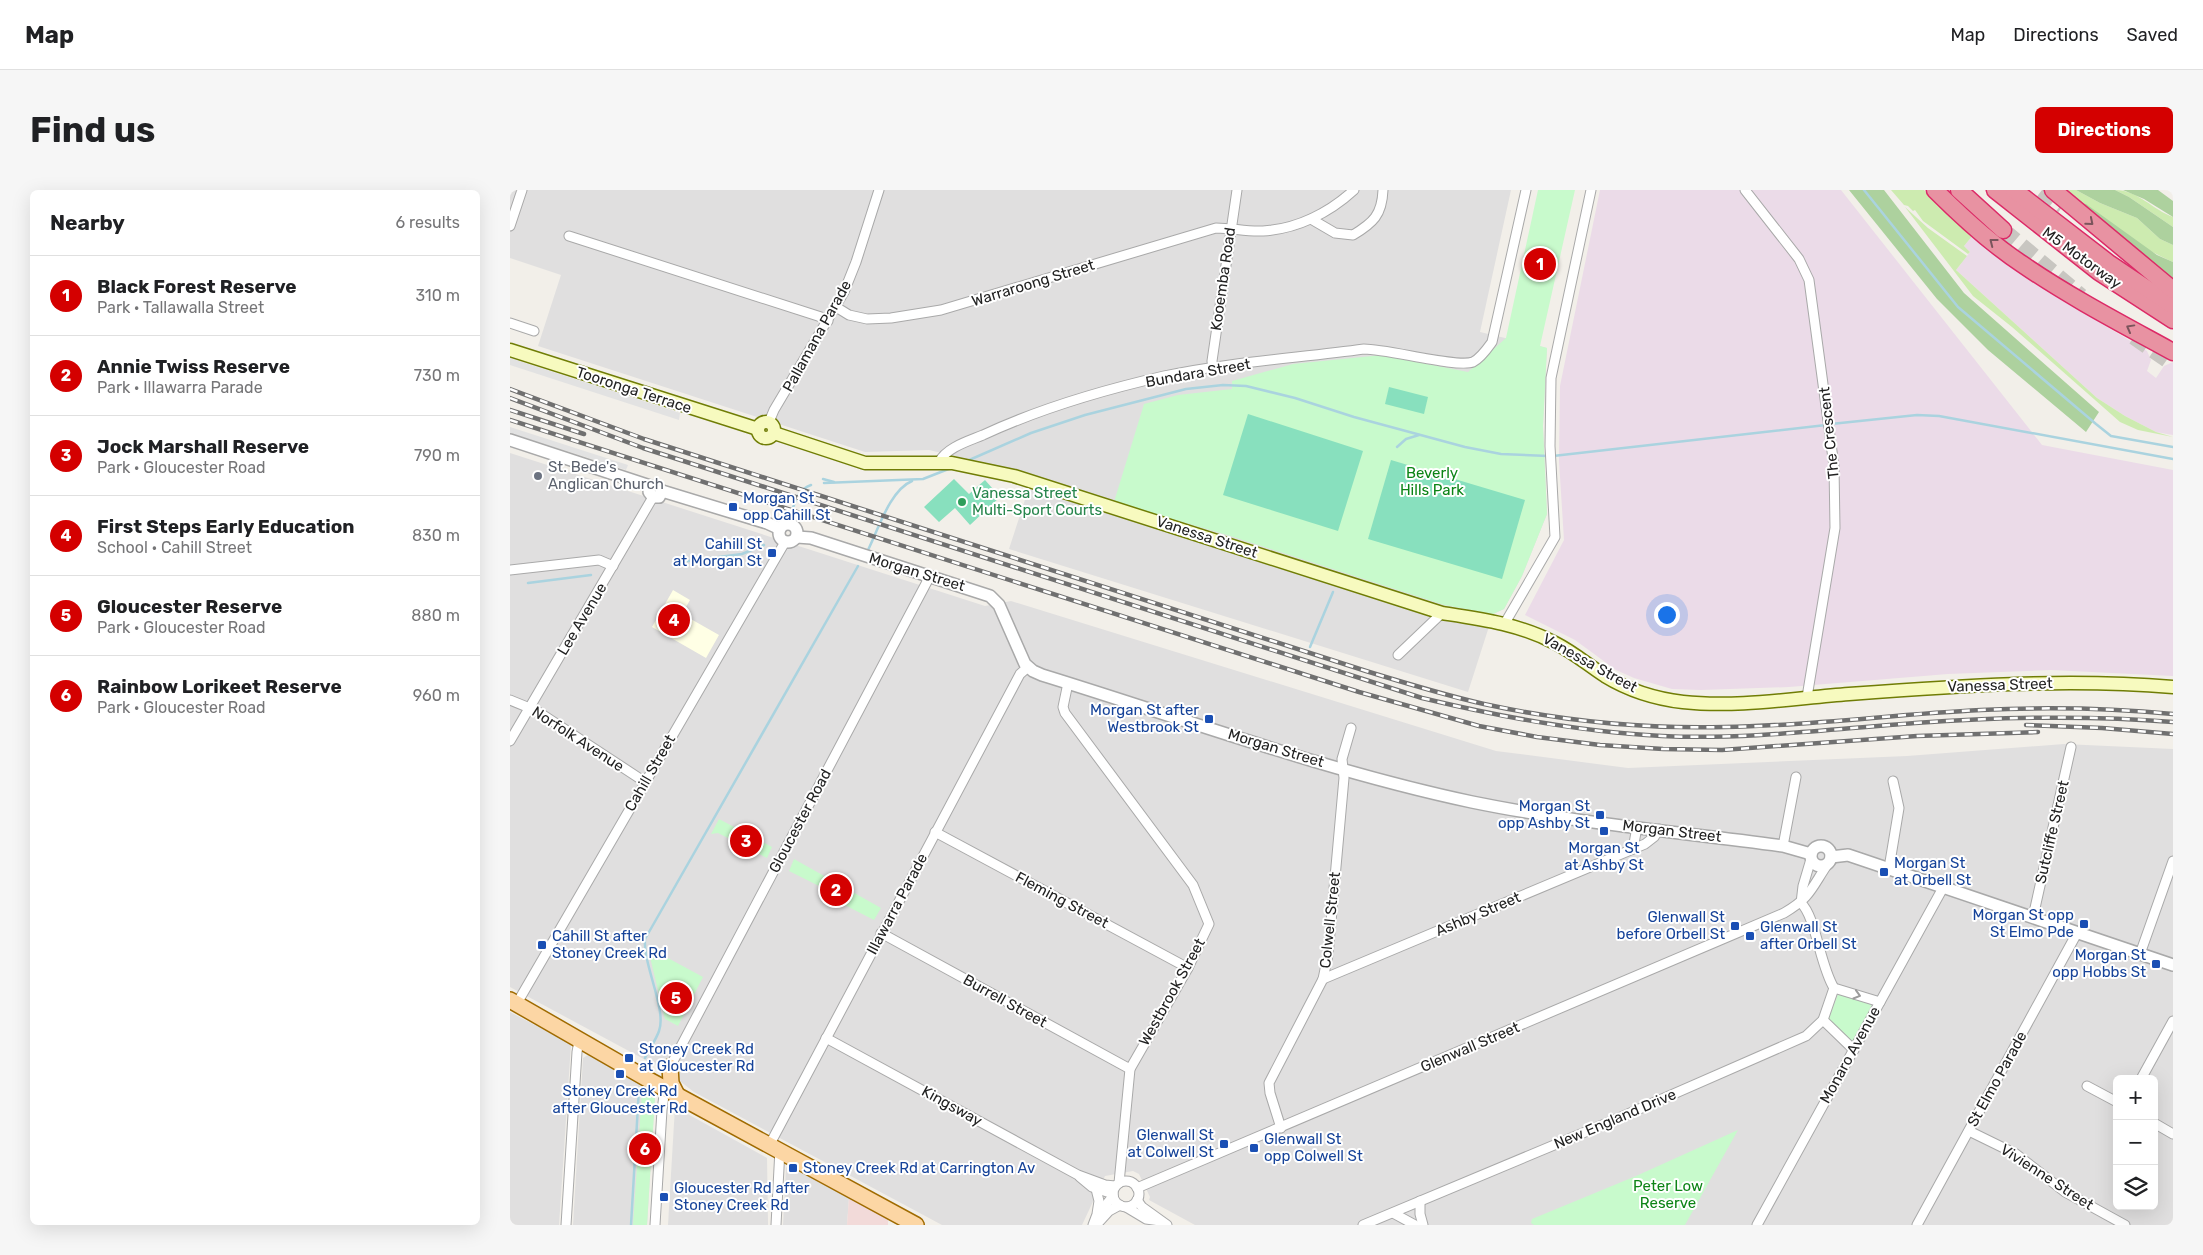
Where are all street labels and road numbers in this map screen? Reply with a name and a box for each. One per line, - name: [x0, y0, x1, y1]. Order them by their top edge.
- street label: M5 Motorway: [2039, 223, 2125, 293]
- street label: Kooemba Road: [1207, 226, 1239, 332]
- street label: Warraroong Street: [969, 256, 1097, 310]
- street label: Pallamana Parade: [779, 277, 855, 395]
- street label: Bundara Street: [1144, 355, 1252, 391]
- street label: Tooronga Terrace: [574, 363, 694, 417]
- street label: The Crescent: [1815, 386, 1843, 480]
- street label: Vanessa Street: [1154, 512, 1260, 562]
- street label: Morgan Street: [867, 549, 967, 595]
- street label: Lee Avenue: [553, 580, 611, 658]
- street label: Vanessa Street: [1540, 630, 1641, 696]
- street label: Vanessa Street: [1947, 674, 2053, 696]
- street label: Norfolk Avenue: [529, 703, 627, 775]
- street label: Morgan Street: [1226, 725, 1326, 771]
- street label: Cahill Street: [621, 731, 679, 814]
- street label: Gloucester Road: [765, 766, 835, 876]
- street label: Sutcliffe Street: [2031, 778, 2073, 885]
- street label: Morgan Street: [1622, 816, 1723, 846]
- street label: Illawarra Parade: [863, 850, 931, 958]
- street label: Fleming Street: [1012, 868, 1112, 932]
- street label: Colwell Street: [1316, 871, 1344, 969]
- street label: Ashby Street: [1433, 888, 1523, 940]
- street label: Westbrook Street: [1135, 935, 1209, 1049]
- street label: Burrell Street: [960, 971, 1050, 1031]
- street label: Monaro Avenue: [1816, 1003, 1884, 1107]
- street label: Glenwall Street: [1418, 1018, 1522, 1076]
- street label: St Elmo Parade: [1963, 1028, 2031, 1130]
- street label: Kingsway: [919, 1082, 985, 1130]
- street label: New England Drive: [1551, 1085, 1679, 1153]
- street label: Vivienne Street: [1997, 1140, 2097, 1214]

